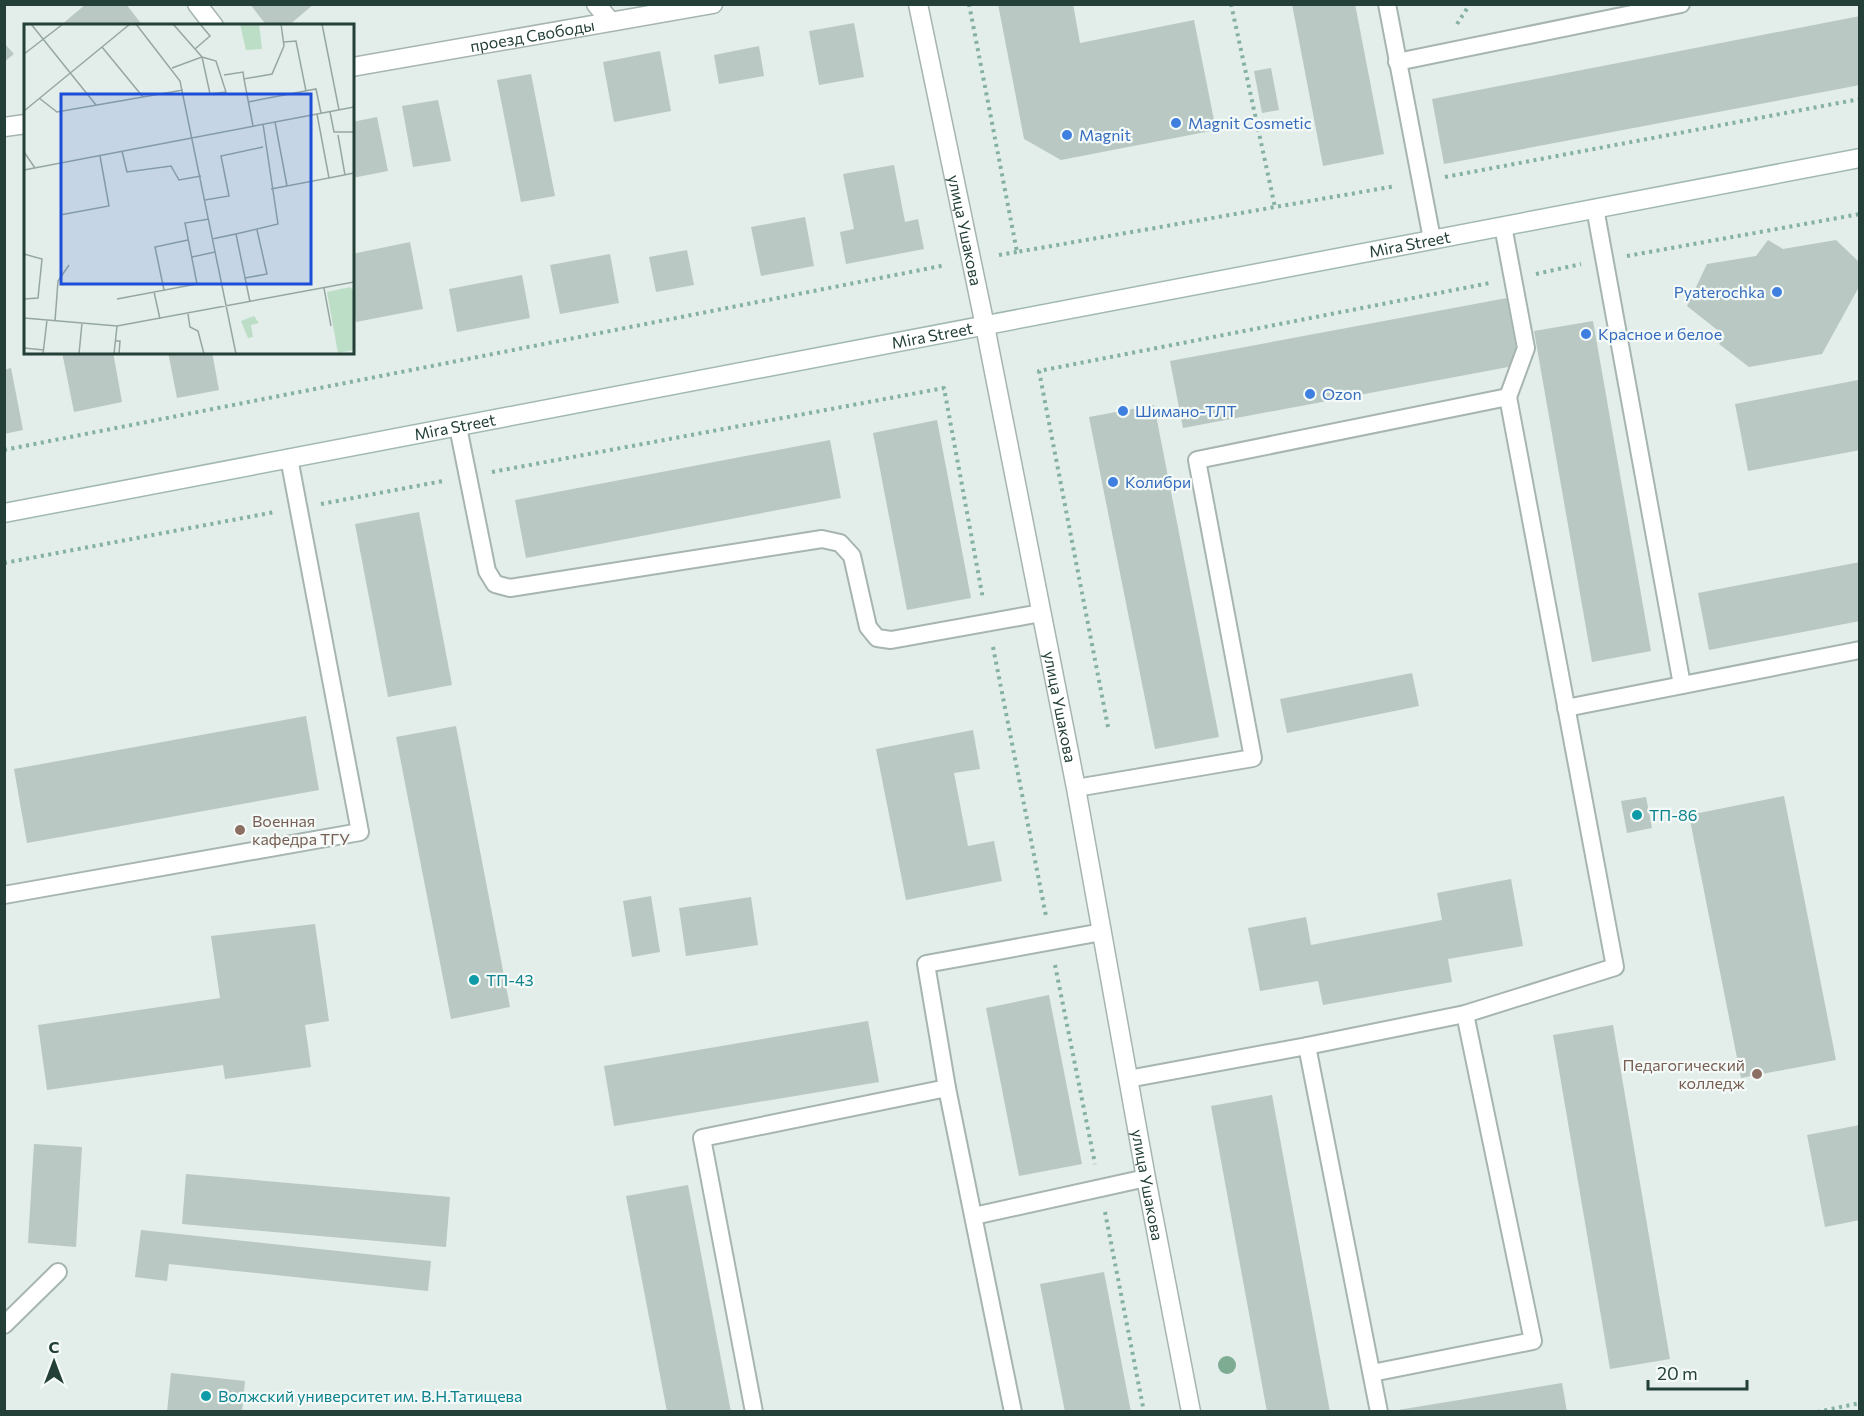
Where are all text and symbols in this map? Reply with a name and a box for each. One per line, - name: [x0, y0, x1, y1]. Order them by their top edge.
- street label: проезд Свободы: [469, 15, 596, 55]
- inset map: [24, 24, 354, 354]
- place label: Magnit Cosmetic: [1188, 113, 1312, 132]
- marker: Magnit Cosmetic: [1169, 116, 1183, 130]
- place label: Magnit: [1079, 125, 1131, 144]
- marker: Magnit: [1060, 128, 1074, 142]
- street label: улица Ушакова: [945, 173, 986, 287]
- street label: Mira Street: [1367, 227, 1452, 261]
- place label: Pyaterochka: [1674, 282, 1765, 301]
- marker: Pyaterochka: [1770, 285, 1784, 299]
- street label: Mira Street: [890, 318, 975, 352]
- place label: Красное и белое: [1598, 324, 1722, 343]
- marker: Красное и белое: [1579, 327, 1593, 341]
- place label: Ozon: [1322, 384, 1362, 403]
- marker: Ozon: [1303, 387, 1317, 401]
- place label: Шимано-ТЛТ: [1135, 401, 1237, 420]
- marker: Шимано-ТЛТ: [1116, 404, 1130, 418]
- street label: Mira Street: [412, 409, 497, 443]
- place label: Колибри: [1125, 472, 1191, 491]
- marker: Колибри: [1106, 475, 1120, 489]
- street label: улица Ушакова: [1040, 649, 1081, 764]
- place label: ТП-86: [1649, 805, 1697, 824]
- marker: ТП-86: [1630, 808, 1644, 822]
- place label: Военная кафедра ТГУ: [252, 811, 350, 848]
- marker: Военная кафедра ТГУ: [233, 823, 247, 837]
- place label: ТП-43: [486, 970, 534, 989]
- marker: ТП-43: [467, 973, 481, 987]
- place label: Педагогический колледж: [1623, 1055, 1745, 1092]
- marker: Педагогический колледж: [1750, 1067, 1764, 1081]
- street label: улица Ушакова: [1128, 1128, 1168, 1242]
- north arrow: [24, 1332, 84, 1392]
- text: С: [49, 1337, 60, 1356]
- scale bar: [1648, 1353, 1747, 1391]
- text: 20 m: [1657, 1362, 1698, 1384]
- place label: Волжский университет им. В.Н.Татищева: [218, 1386, 522, 1405]
- marker: Волжский университет им. В.Н.Татищева: [199, 1389, 213, 1403]

